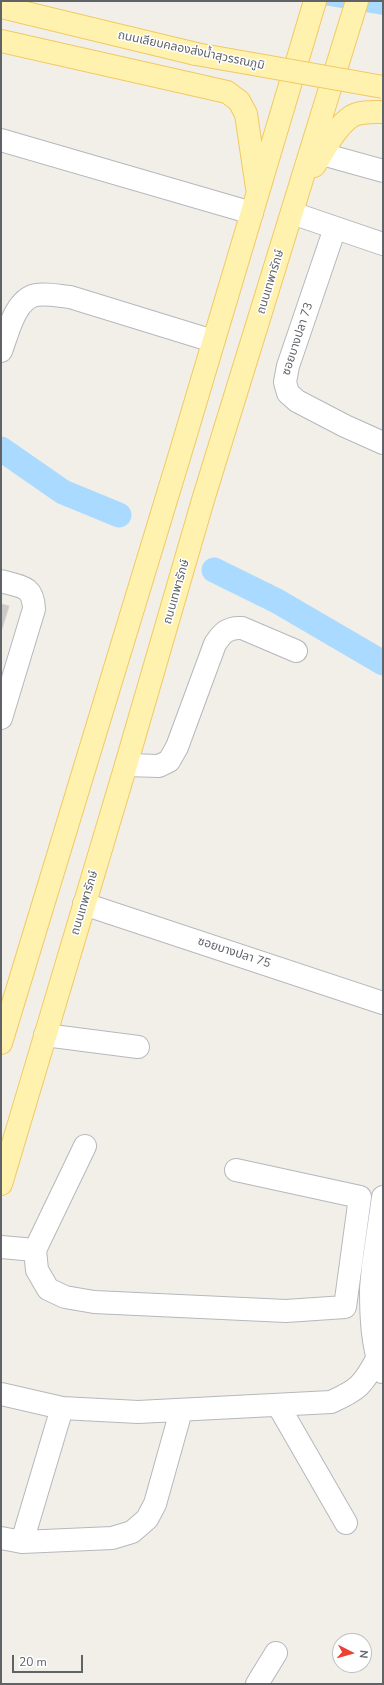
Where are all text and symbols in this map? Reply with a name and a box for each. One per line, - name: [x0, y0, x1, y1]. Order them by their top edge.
- street label: ถนนเลียบคลองส่งน้ำสุวรรณภูมิ: [116, 28, 266, 74]
- street label: ถนนเทพารักษ์: [254, 248, 288, 316]
- street label: ซอยบางปลา 73: [279, 301, 317, 377]
- street label: ถนนเทพารักษ์: [161, 558, 193, 626]
- street label: ถนนเทพารักษ์: [68, 869, 102, 937]
- street label: ซอยบางปลา 75: [196, 934, 272, 972]
- north arrow: [332, 1633, 372, 1673]
- scale bar: [14, 1647, 85, 1673]
- text: N: [356, 1649, 371, 1659]
- text: 20 m: [19, 1654, 47, 1670]

